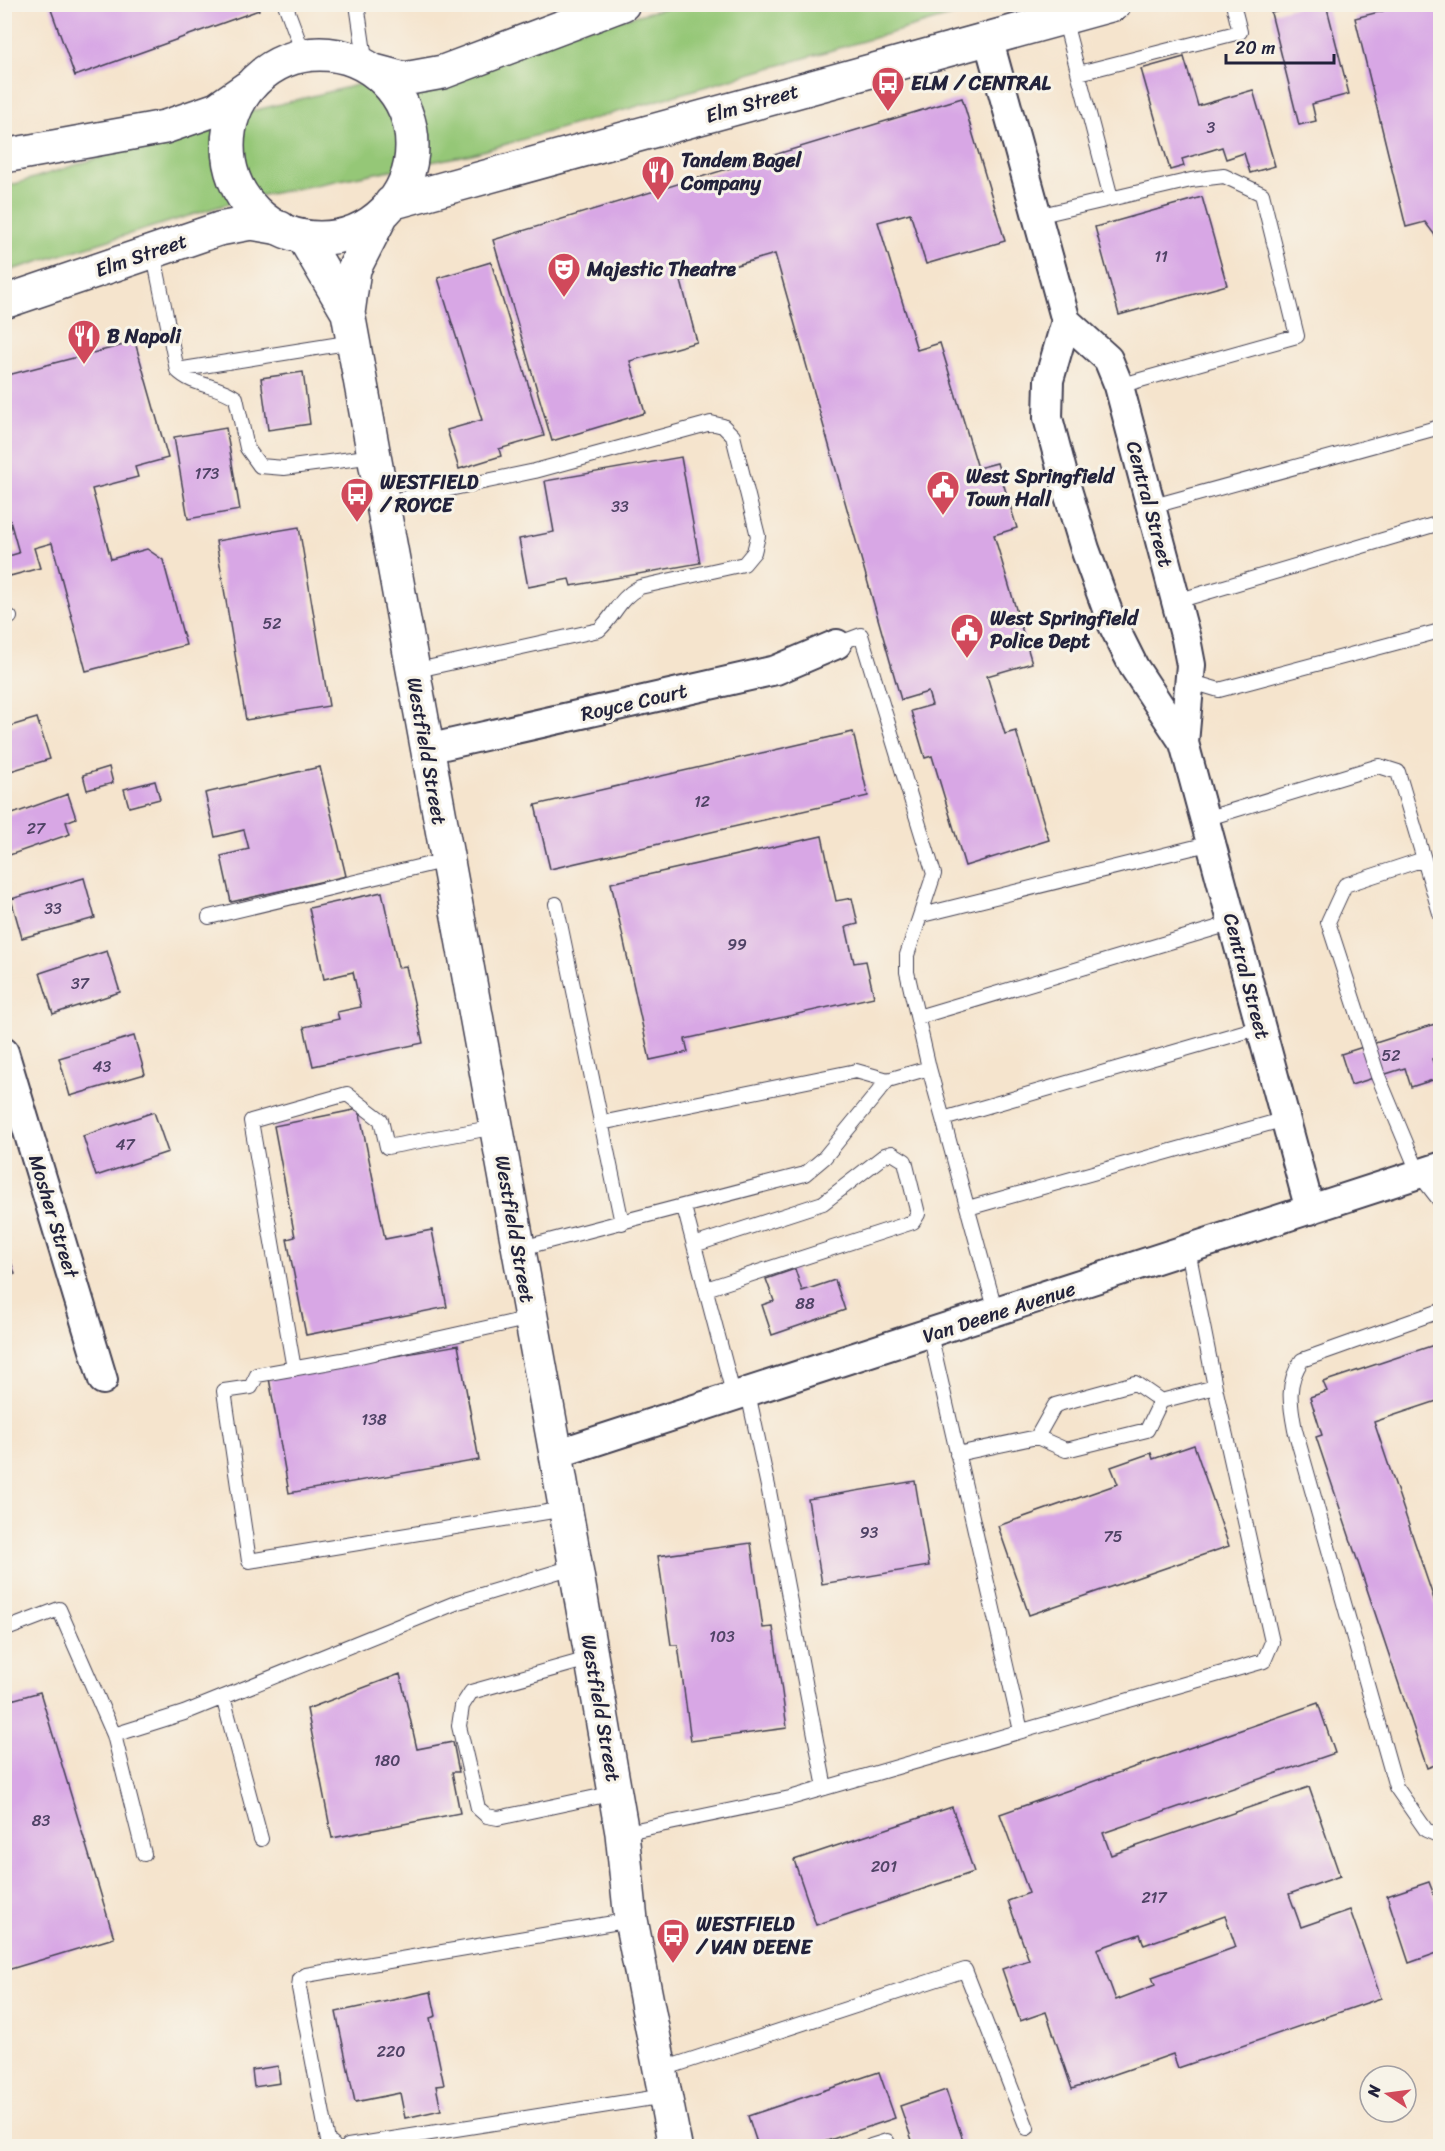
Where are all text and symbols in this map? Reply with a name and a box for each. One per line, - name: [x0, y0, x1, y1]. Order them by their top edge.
- scale bar: [1226, 27, 1334, 65]
- text: 20 m: [1235, 32, 1275, 64]
- bus stop icon: ELM / CENTRAL: [870, 65, 906, 112]
- place label: ELM / CENTRAL: [911, 66, 1051, 101]
- street label: Elm Street: [701, 73, 803, 133]
- house number: 3: [1207, 113, 1216, 142]
- place label: Tandem Bagel Company: [680, 143, 803, 201]
- restaurant icon: Tandem Bagel Company: [640, 154, 676, 201]
- street label: Elm Street: [90, 223, 192, 288]
- house number: 11: [1154, 242, 1168, 271]
- theatre icon: Majestic Theatre: [546, 251, 582, 298]
- place label: Majestic Theatre: [586, 252, 736, 287]
- restaurant icon: B Napoli: [66, 318, 102, 365]
- place label: B Napoli: [107, 319, 182, 354]
- street label: Central Street: [1116, 437, 1183, 571]
- house number: 173: [195, 459, 220, 488]
- place label: West Springfield Town Hall: [966, 459, 1115, 517]
- place label: WESTFIELD / ROYCE: [379, 465, 478, 523]
- public building icon: West Springfield Town Hall: [925, 469, 961, 516]
- bus stop icon: WESTFIELD / ROYCE: [339, 476, 375, 523]
- house number: 33: [611, 492, 629, 521]
- place label: West Springfield Police Dept: [990, 601, 1139, 659]
- house number: 52: [262, 609, 282, 638]
- public building icon: West Springfield Police Dept: [949, 612, 985, 659]
- street label: Royce Court: [577, 673, 691, 732]
- street label: Westfield Street: [396, 675, 457, 828]
- house number: 12: [694, 787, 710, 816]
- house number: 27: [27, 814, 46, 843]
- house number: 33: [44, 894, 62, 923]
- street label: Central Street: [1213, 909, 1280, 1043]
- house number: 99: [727, 930, 747, 959]
- house number: 37: [71, 969, 90, 998]
- house number: 52: [1381, 1041, 1401, 1070]
- house number: 43: [93, 1052, 112, 1081]
- house number: 47: [115, 1130, 135, 1159]
- street label: Mosher Street: [18, 1150, 89, 1283]
- street label: Westfield Street: [484, 1153, 545, 1306]
- street label: Van Deene Avenue: [918, 1271, 1080, 1354]
- house number: 88: [795, 1289, 815, 1318]
- house number: 138: [361, 1405, 387, 1434]
- house number: 93: [860, 1518, 879, 1547]
- house number: 75: [1104, 1522, 1123, 1551]
- house number: 103: [709, 1622, 735, 1651]
- street label: Westfield Street: [570, 1632, 631, 1785]
- house number: 180: [374, 1746, 400, 1775]
- house number: 83: [32, 1806, 50, 1835]
- house number: 201: [871, 1852, 897, 1881]
- house number: 217: [1141, 1883, 1167, 1912]
- place label: WESTFIELD / VAN DEENE: [695, 1907, 813, 1965]
- bus stop icon: WESTFIELD / VAN DEENE: [655, 1917, 691, 1964]
- house number: 220: [377, 2037, 405, 2066]
- north arrow: [1358, 2064, 1418, 2124]
- text: N: [1358, 2081, 1389, 2100]

